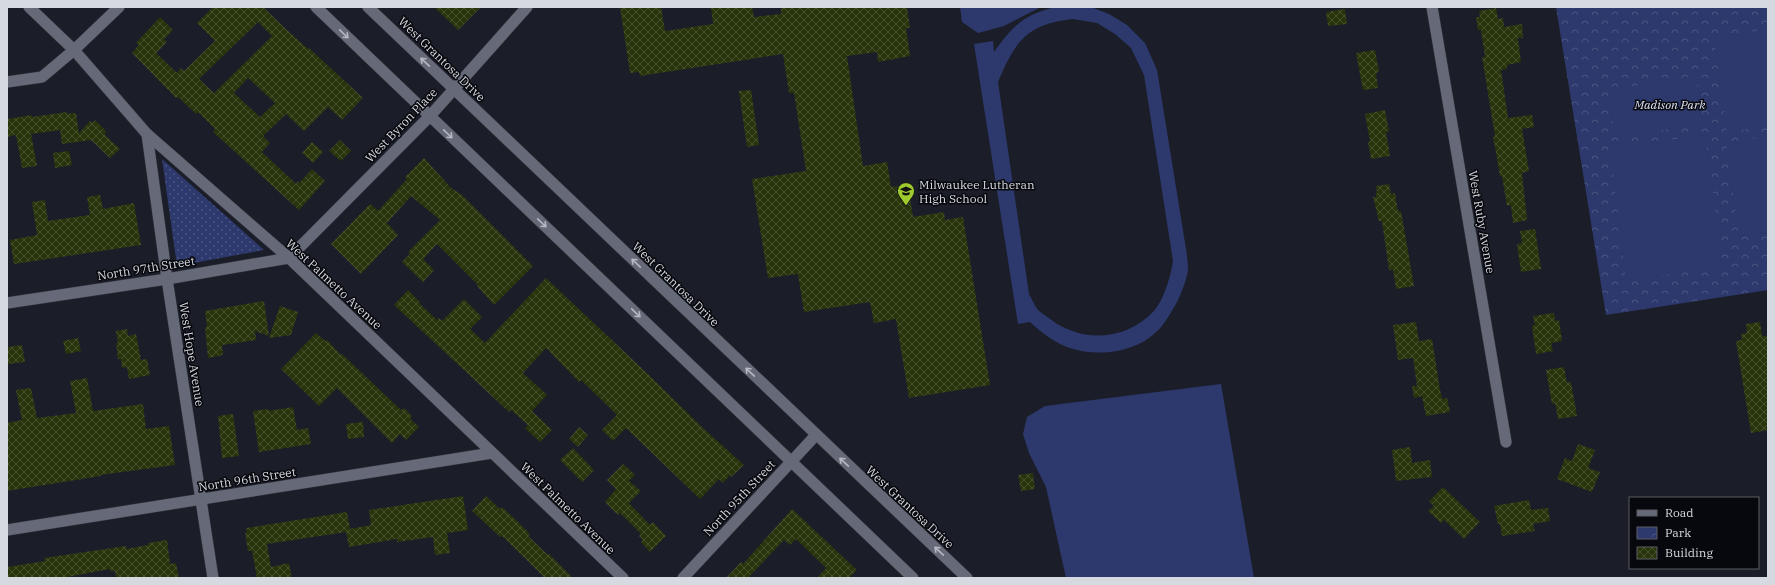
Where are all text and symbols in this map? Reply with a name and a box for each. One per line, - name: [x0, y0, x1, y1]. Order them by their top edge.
- street label: West Grantosa Drive: [395, 14, 489, 104]
- one-way arrow: [339, 29, 349, 39]
- one-way arrow: [420, 57, 430, 67]
- street label: West Byron Place: [362, 85, 440, 165]
- park label: Madison Park: [1633, 97, 1706, 112]
- one-way arrow: [443, 129, 453, 138]
- street label: West Ruby Avenue: [1466, 169, 1498, 275]
- place label: Milwaukee Lutheran High School: [919, 177, 1035, 206]
- school or university icon: Milwaukee Lutheran High School: [896, 181, 916, 206]
- one-way arrow: [537, 219, 547, 228]
- street label: West Palmetto Avenue: [283, 236, 385, 332]
- street label: West Grantosa Drive: [629, 239, 723, 329]
- street label: North 97th Street: [96, 253, 196, 283]
- one-way arrow: [631, 258, 641, 268]
- street label: West Hope Avenue: [176, 301, 208, 407]
- one-way arrow: [631, 308, 641, 318]
- one-way arrow: [745, 368, 755, 377]
- street label: North 95th Street: [700, 457, 778, 539]
- one-way arrow: [839, 457, 849, 467]
- street label: West Palmetto Avenue: [518, 459, 618, 557]
- street label: West Grantosa Drive: [863, 462, 957, 552]
- street label: North 96th Street: [197, 464, 297, 494]
- legend: [1629, 497, 1759, 569]
- text: Road: [1665, 505, 1694, 520]
- text: Park: [1665, 525, 1691, 540]
- text: Building: [1665, 545, 1713, 560]
- one-way arrow: [934, 546, 944, 556]

